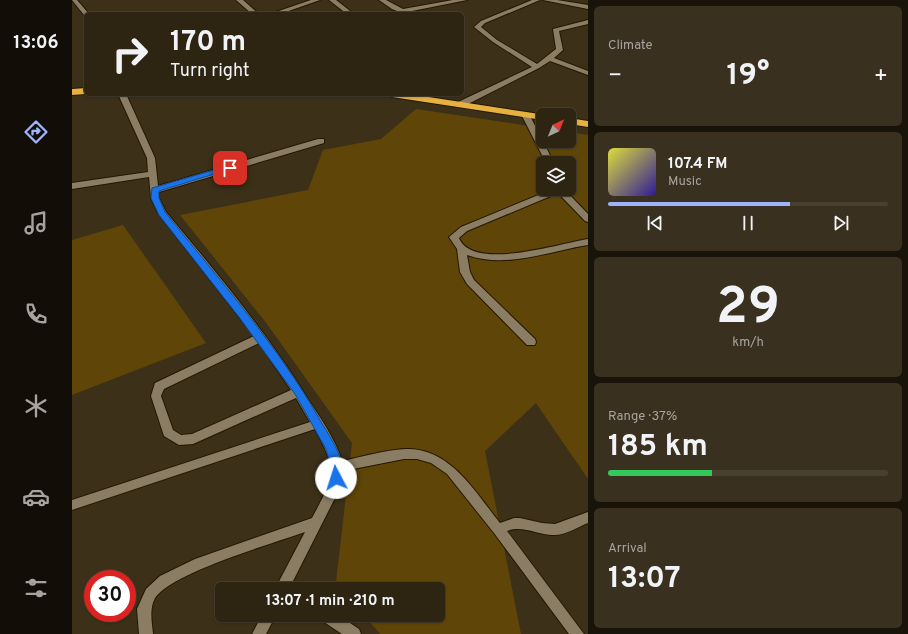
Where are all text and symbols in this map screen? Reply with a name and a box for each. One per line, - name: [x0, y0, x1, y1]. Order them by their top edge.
- text: 170 m: [170, 25, 246, 61]
- icon: right: [104, 28, 156, 80]
- text: 13:06: [13, 32, 59, 55]
- text: Climate: [608, 38, 653, 54]
- text: 19°: [727, 58, 769, 95]
- text: Turn right: [170, 60, 250, 83]
- text: −: [608, 63, 622, 90]
- text: +: [874, 63, 888, 90]
- north arrow: [536, 108, 576, 148]
- map controls: [536, 108, 576, 196]
- icon: directions: [22, 118, 50, 146]
- pin: [213, 151, 247, 185]
- text: 107.4 FM: [668, 155, 728, 174]
- button: layers: [536, 156, 576, 196]
- icon: arrive: [219, 157, 241, 179]
- text: Music: [668, 174, 702, 190]
- icon: music: [22, 209, 50, 237]
- icon: previous: [644, 212, 666, 234]
- icon: pause: [737, 212, 759, 234]
- icon: next: [830, 212, 852, 234]
- text: 29: [716, 276, 780, 342]
- icon: phone: [22, 300, 50, 328]
- text: km/h: [732, 335, 764, 351]
- icon: climate: [22, 392, 50, 420]
- text: Range · 37%: [608, 409, 677, 425]
- text: 185 km: [608, 429, 708, 466]
- position arrow: [315, 457, 357, 499]
- icon: car: [22, 483, 50, 511]
- text: Arrival: [608, 541, 647, 557]
- text: 13:07: [608, 561, 681, 598]
- speed limit sign: 30: [84, 570, 136, 622]
- icon: filters: [22, 574, 50, 602]
- text: 13:07 · 1 min · 210 m: [265, 592, 395, 611]

